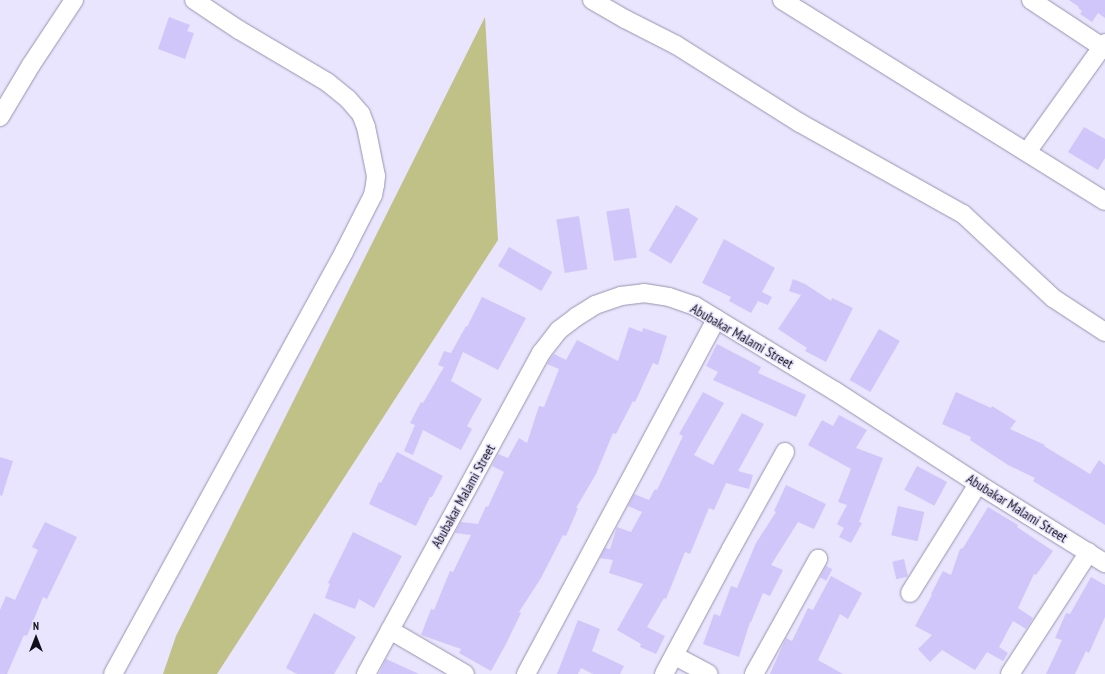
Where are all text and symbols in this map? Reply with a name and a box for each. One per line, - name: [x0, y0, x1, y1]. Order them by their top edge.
- street label: Abubakar Malami Street: [688, 300, 796, 372]
- street label: Abubakar Malami Street: [428, 441, 498, 551]
- street label: Abubakar Malami Street: [963, 470, 1071, 546]
- north arrow: [16, 618, 56, 658]
- text: N: [33, 619, 39, 633]

